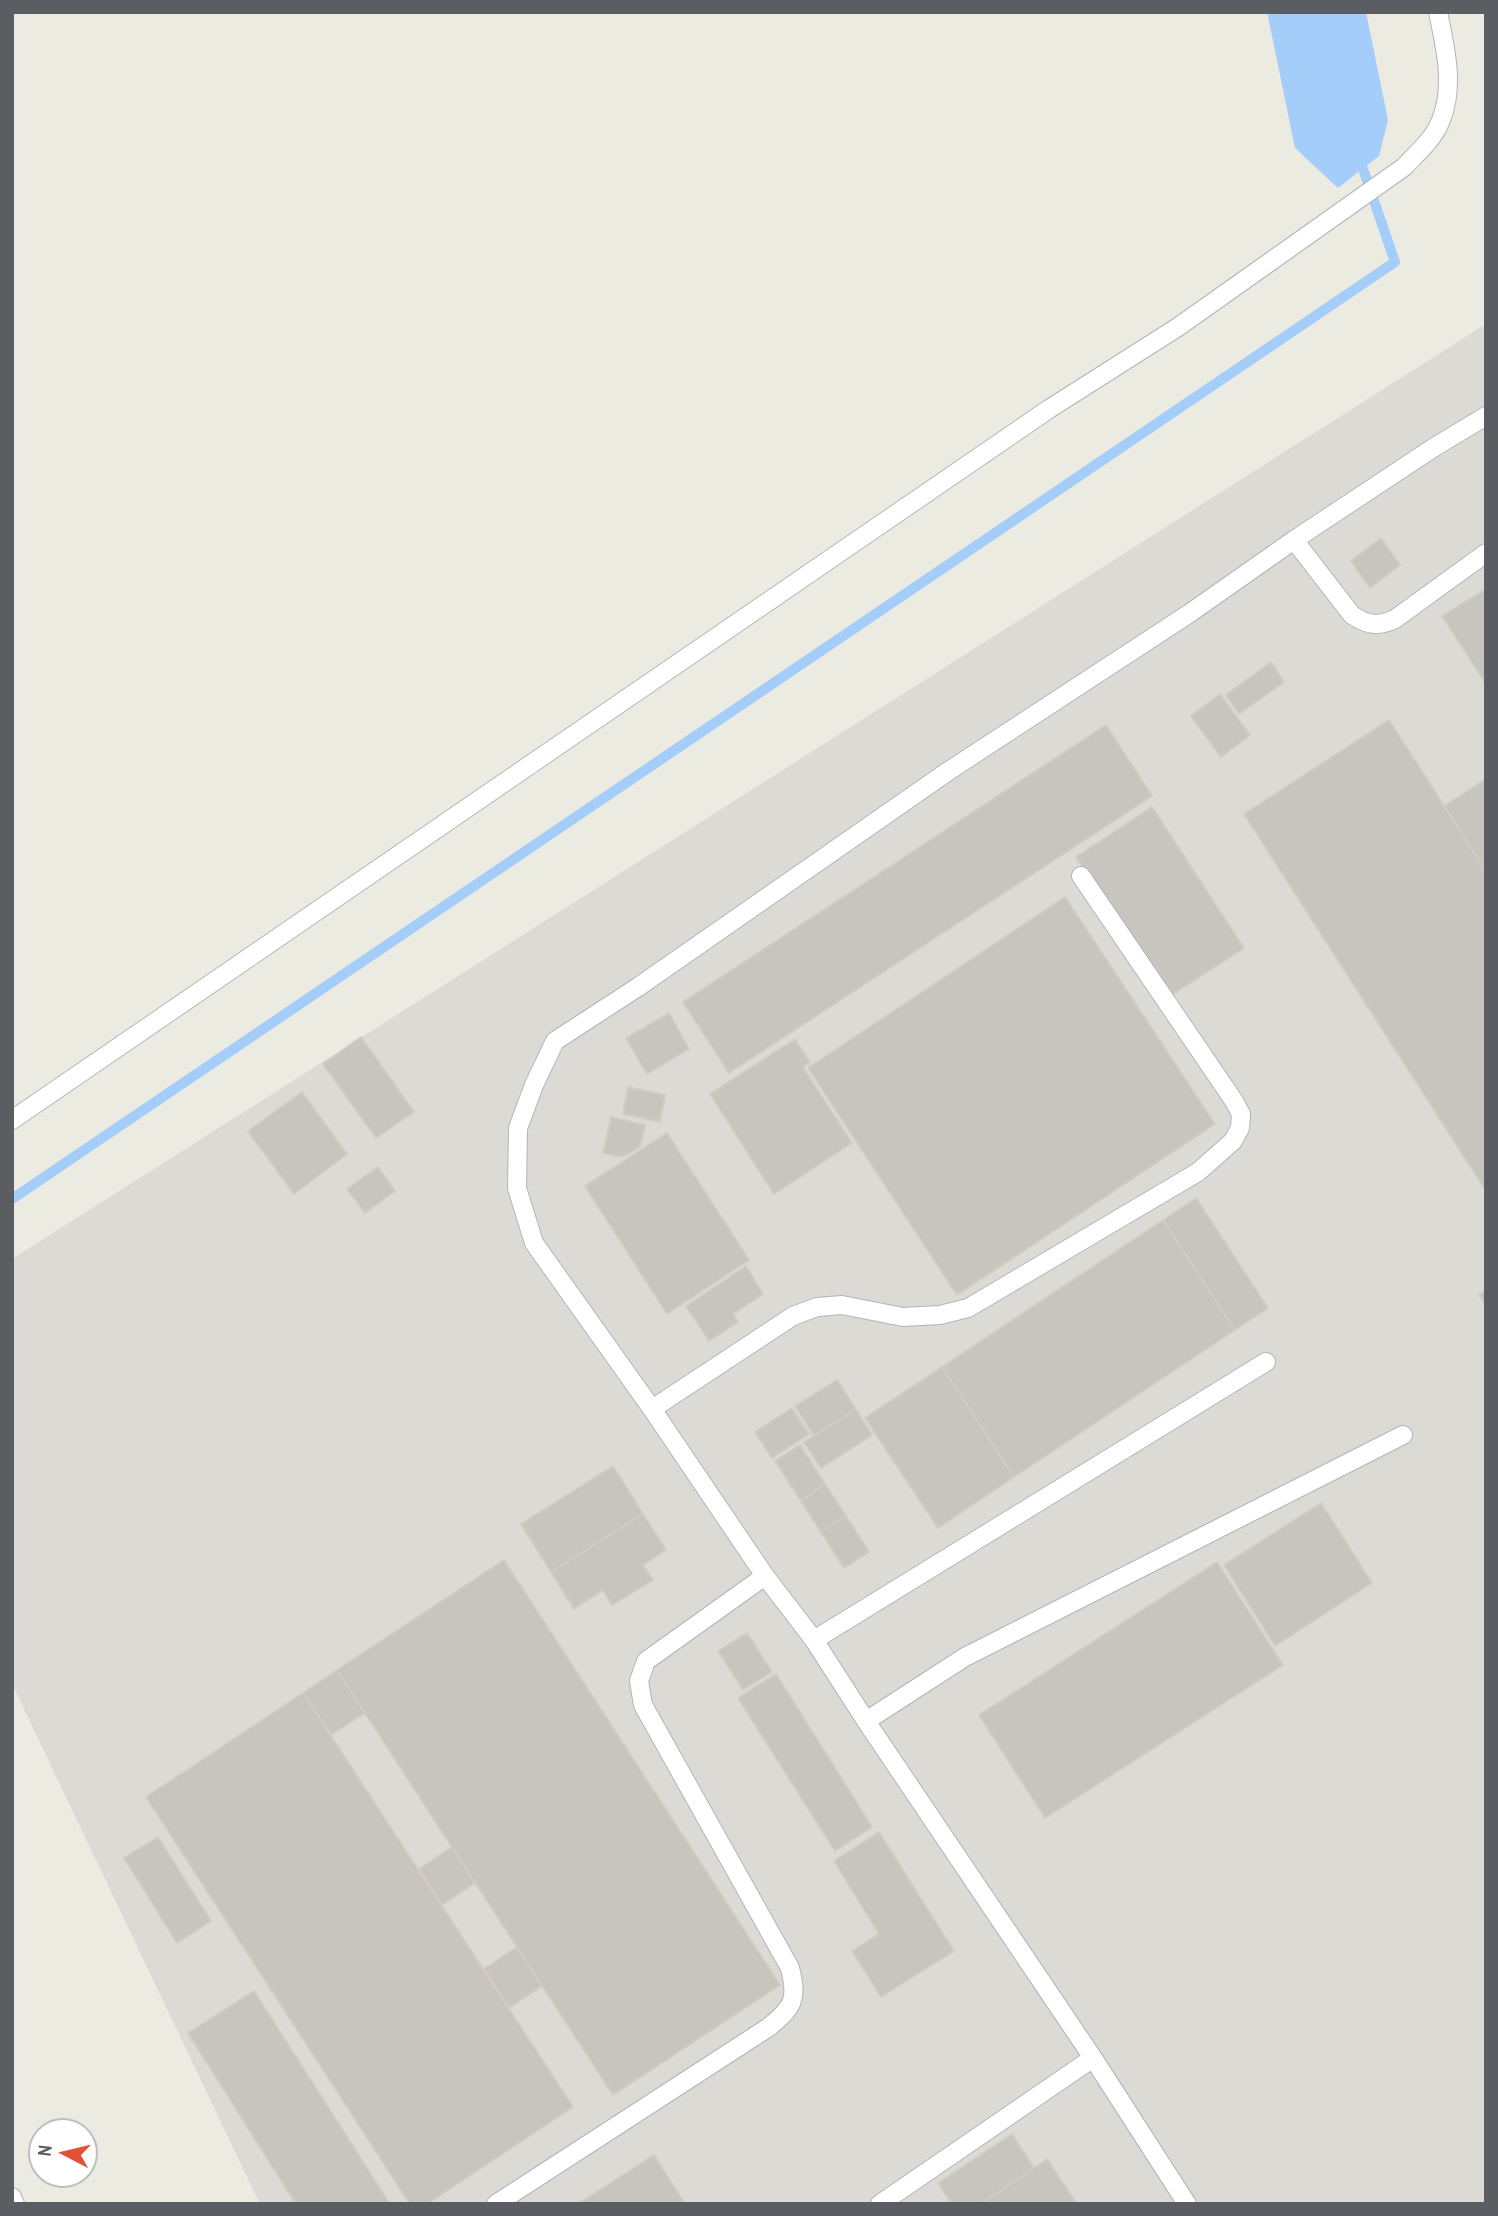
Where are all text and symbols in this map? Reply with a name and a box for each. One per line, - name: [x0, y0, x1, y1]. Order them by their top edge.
- north arrow: [28, 2118, 98, 2188]
- text: N: [31, 2144, 58, 2158]

